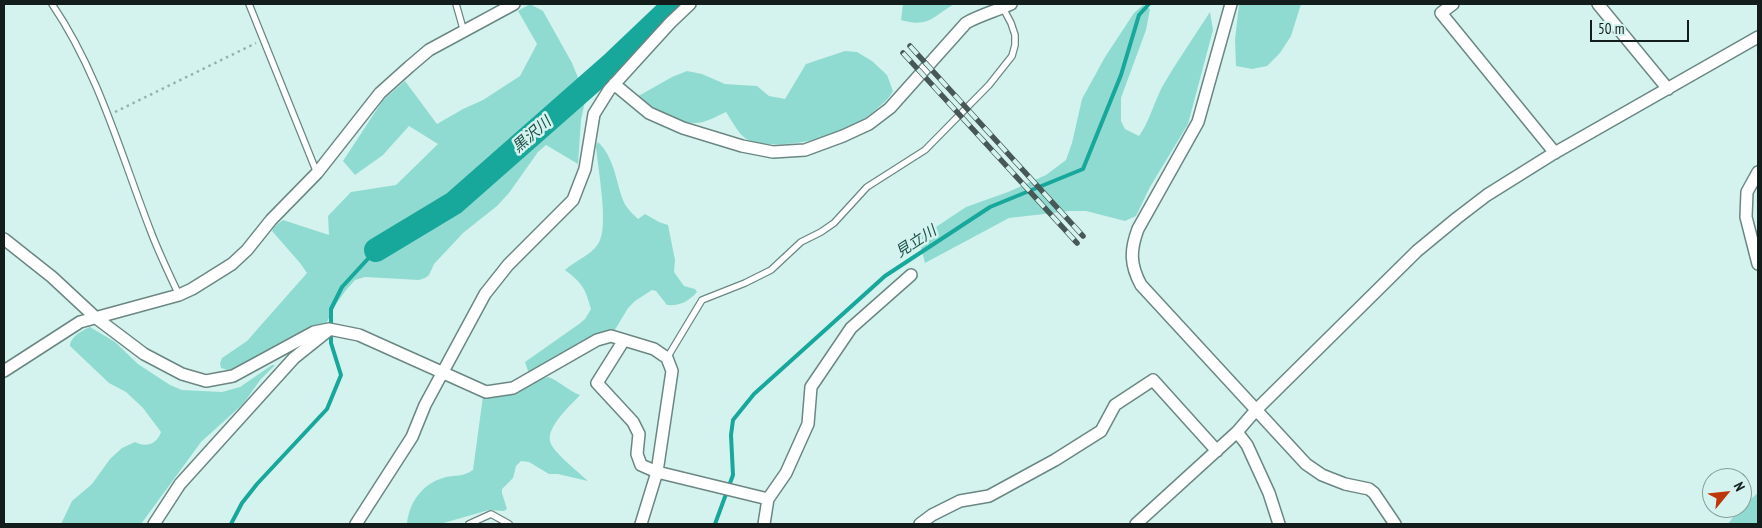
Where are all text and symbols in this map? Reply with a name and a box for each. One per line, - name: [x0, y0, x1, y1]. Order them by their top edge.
- scale bar: [1592, 10, 1691, 42]
- text: 50 m: [1598, 19, 1624, 38]
- water label: 黒沢川: [509, 113, 555, 157]
- water label: 見立川: [892, 222, 940, 262]
- north arrow: [1702, 468, 1752, 518]
- text: N: [1730, 479, 1749, 494]

